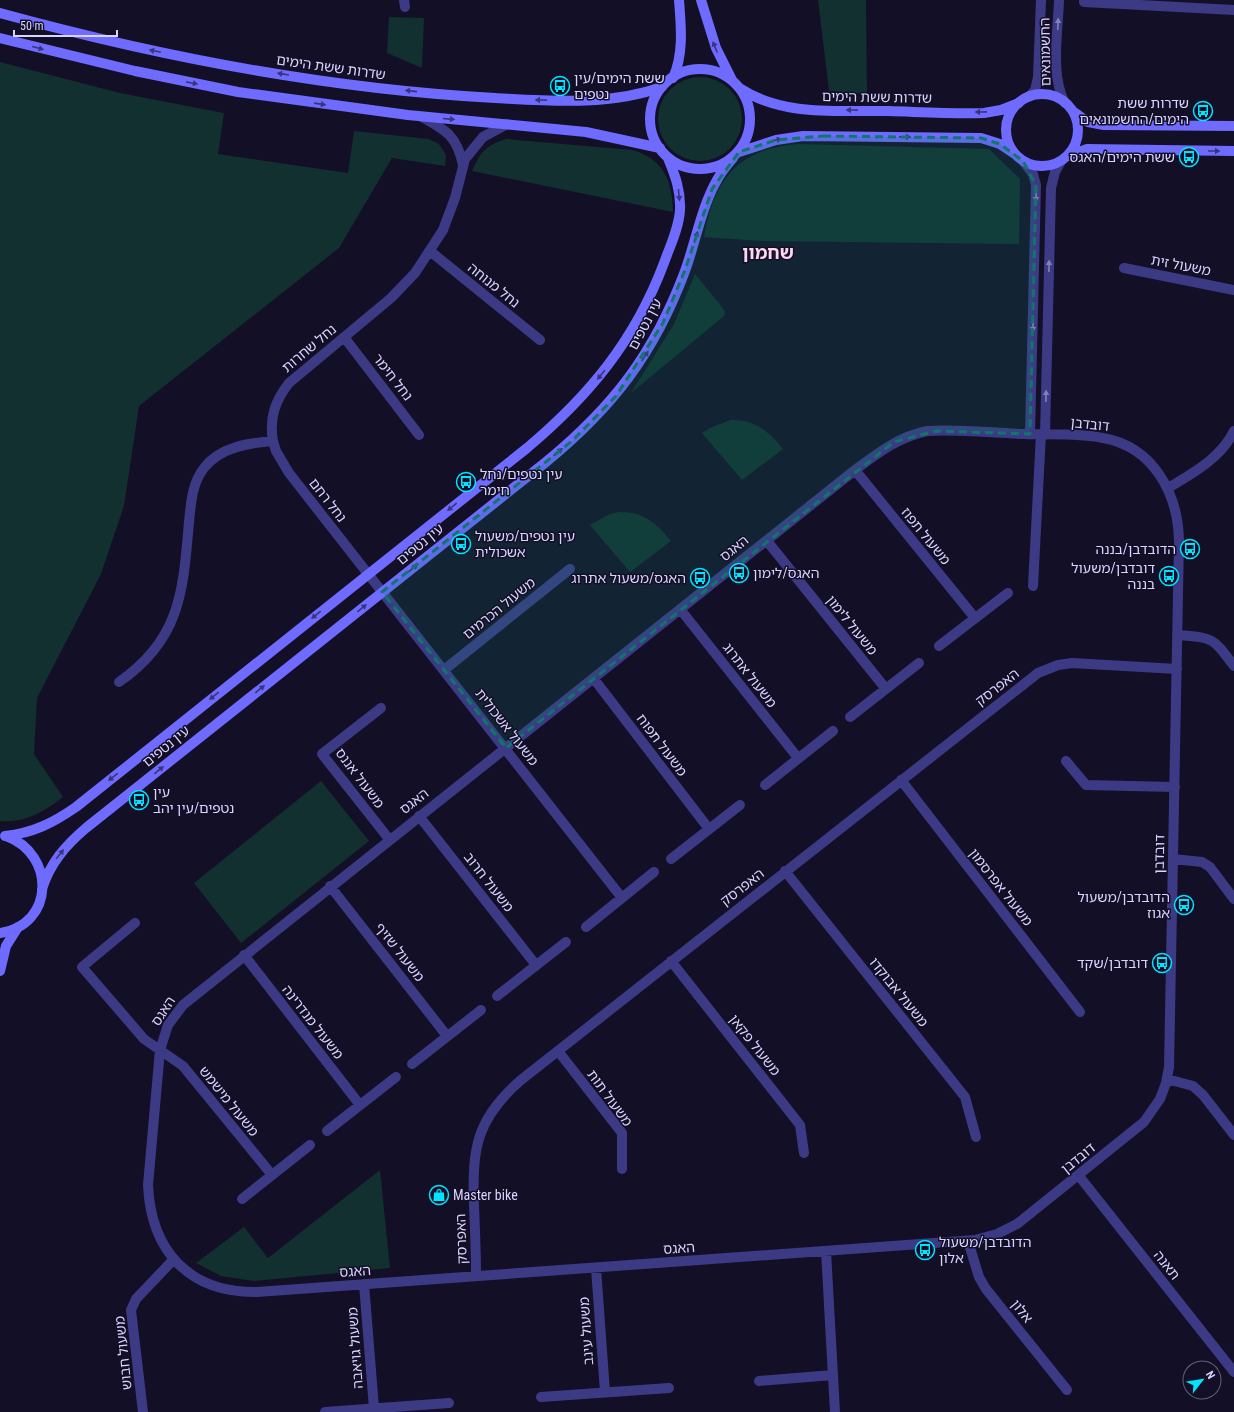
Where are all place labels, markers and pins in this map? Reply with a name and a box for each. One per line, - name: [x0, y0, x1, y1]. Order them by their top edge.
- place label: ששת הימים/עין נטפים: [574, 70, 665, 102]
- bus stop icon: ששת הימים/עין נטפים: [549, 75, 571, 97]
- place label: שדרות ששת הימים/החשמונאים: [1080, 95, 1189, 127]
- bus stop icon: שדרות ששת הימים/החשמונאים: [1192, 100, 1214, 122]
- bus stop icon: ששת הימים/האגס: [1178, 146, 1200, 168]
- place label: ששת הימים/האגס: [1069, 149, 1175, 165]
- place label: עין נטפים/נחל חימר: [480, 466, 563, 498]
- bus stop icon: עין נטפים/נחל חימר: [455, 471, 477, 493]
- place label: עין נטפים/משעול אשכולית: [475, 528, 575, 560]
- bus stop icon: עין נטפים/משעול אשכולית: [450, 533, 472, 555]
- bus stop icon: הדובדבן/בננה: [1179, 538, 1201, 560]
- place label: הדובדבן/בננה: [1095, 541, 1176, 557]
- place label: דובדבן/משעול בננה: [1071, 560, 1155, 592]
- bus stop icon: האגס/לימון: [728, 562, 750, 584]
- place label: האגס/לימון: [753, 565, 819, 581]
- bus stop icon: דובדבן/משעול בננה: [1158, 565, 1180, 587]
- bus stop icon: האגס/משעול אתרוג: [689, 567, 711, 589]
- place label: האגס/משעול אתרוג: [571, 570, 686, 586]
- place label: עין נטפים/עין יהב: [153, 784, 234, 816]
- bus stop icon: עין נטפים/עין יהב: [128, 789, 150, 811]
- place label: הדובדבן/משעול אגוז: [1078, 889, 1170, 921]
- bus stop icon: הדובדבן/משעול אגוז: [1173, 894, 1195, 916]
- bus stop icon: דובדבן/שקד: [1151, 952, 1173, 974]
- place label: דובדבן/שקד: [1077, 955, 1148, 971]
- shop icon: Master bike: [428, 1184, 450, 1206]
- place label: Master bike: [453, 1187, 518, 1203]
- place label: הדובדבן/משעול אלון: [939, 1234, 1031, 1266]
- bus stop icon: הדובדבן/משעול אלון: [914, 1239, 936, 1261]

